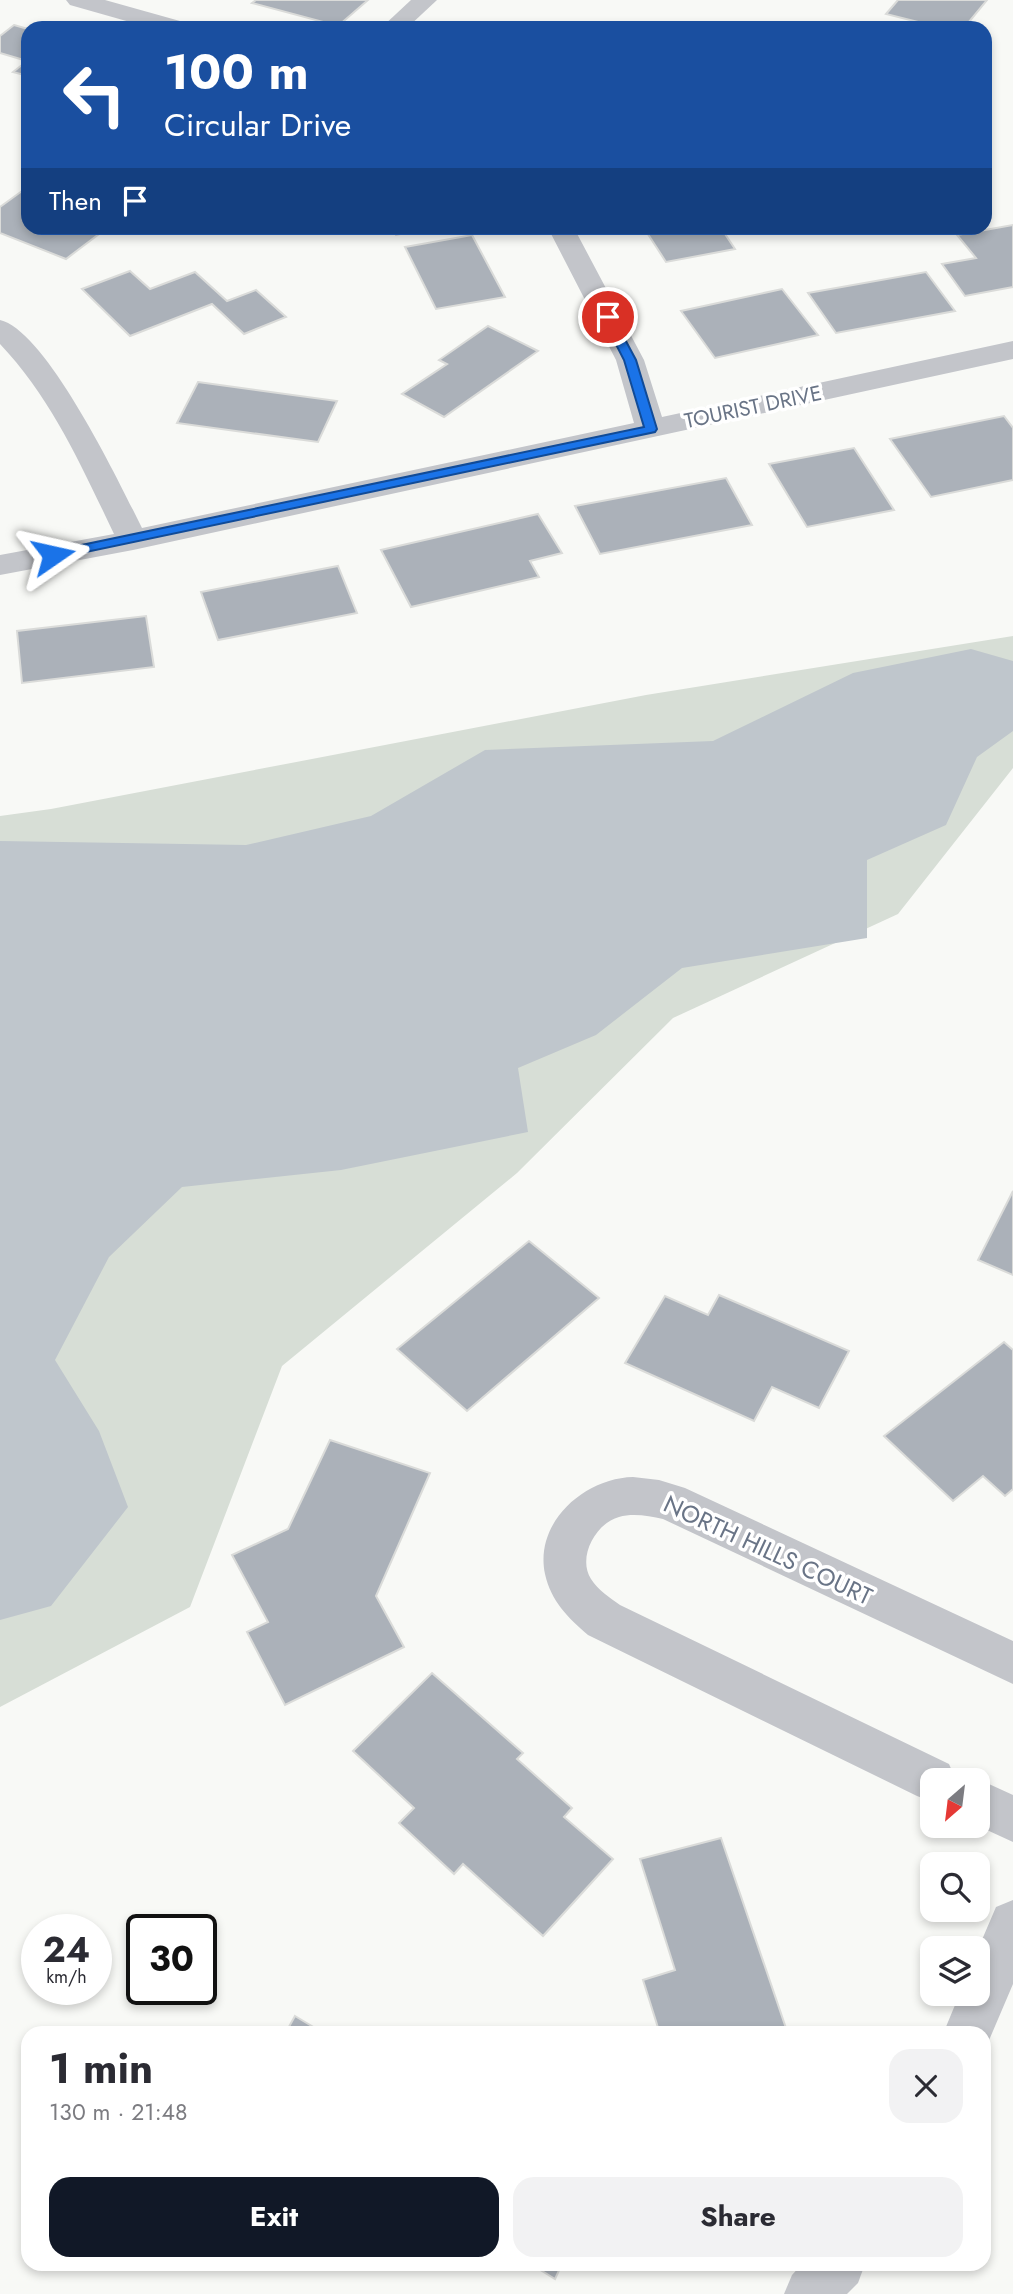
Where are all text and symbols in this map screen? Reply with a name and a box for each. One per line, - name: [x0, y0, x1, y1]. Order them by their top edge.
- text: 100 m: [164, 37, 309, 107]
- icon: left: [49, 49, 140, 140]
- text: Circular Drive: [164, 102, 351, 148]
- text: Then: [49, 182, 102, 220]
- icon: arrive: [116, 182, 154, 220]
- pin: [578, 287, 638, 347]
- icon: arrive: [589, 298, 627, 336]
- street label: TOURIST DRIVE: [682, 378, 824, 436]
- position arrow: [16, 518, 90, 592]
- street label: NORTH HILLS COURT: [658, 1486, 878, 1614]
- north arrow: [920, 1768, 990, 1838]
- map controls: [920, 1768, 990, 2006]
- button: search: [920, 1852, 990, 1922]
- speed limit sign: 30: [126, 1914, 217, 2005]
- text: 24: [43, 1925, 90, 1975]
- button: layers: [920, 1936, 990, 2006]
- text: km/h: [46, 1964, 87, 1990]
- text: 1 min: [49, 2038, 153, 2099]
- button: close: [889, 2049, 963, 2123]
- text: 130 m · 21:48: [49, 2095, 188, 2129]
- button: Exit: [49, 2177, 499, 2257]
- button: Share: [513, 2177, 963, 2257]

